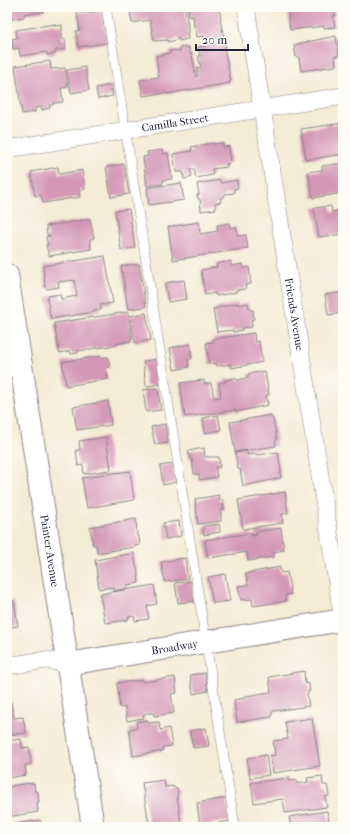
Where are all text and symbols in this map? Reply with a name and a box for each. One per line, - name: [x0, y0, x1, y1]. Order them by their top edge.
- scale bar: [196, 26, 248, 52]
- text: 20 m: [202, 33, 227, 47]
- street label: Camilla Street: [141, 111, 209, 134]
- street label: Friends Avenue: [282, 277, 307, 352]
- street label: Painter Avenue: [38, 514, 62, 588]
- street label: Broadway: [150, 637, 200, 657]

